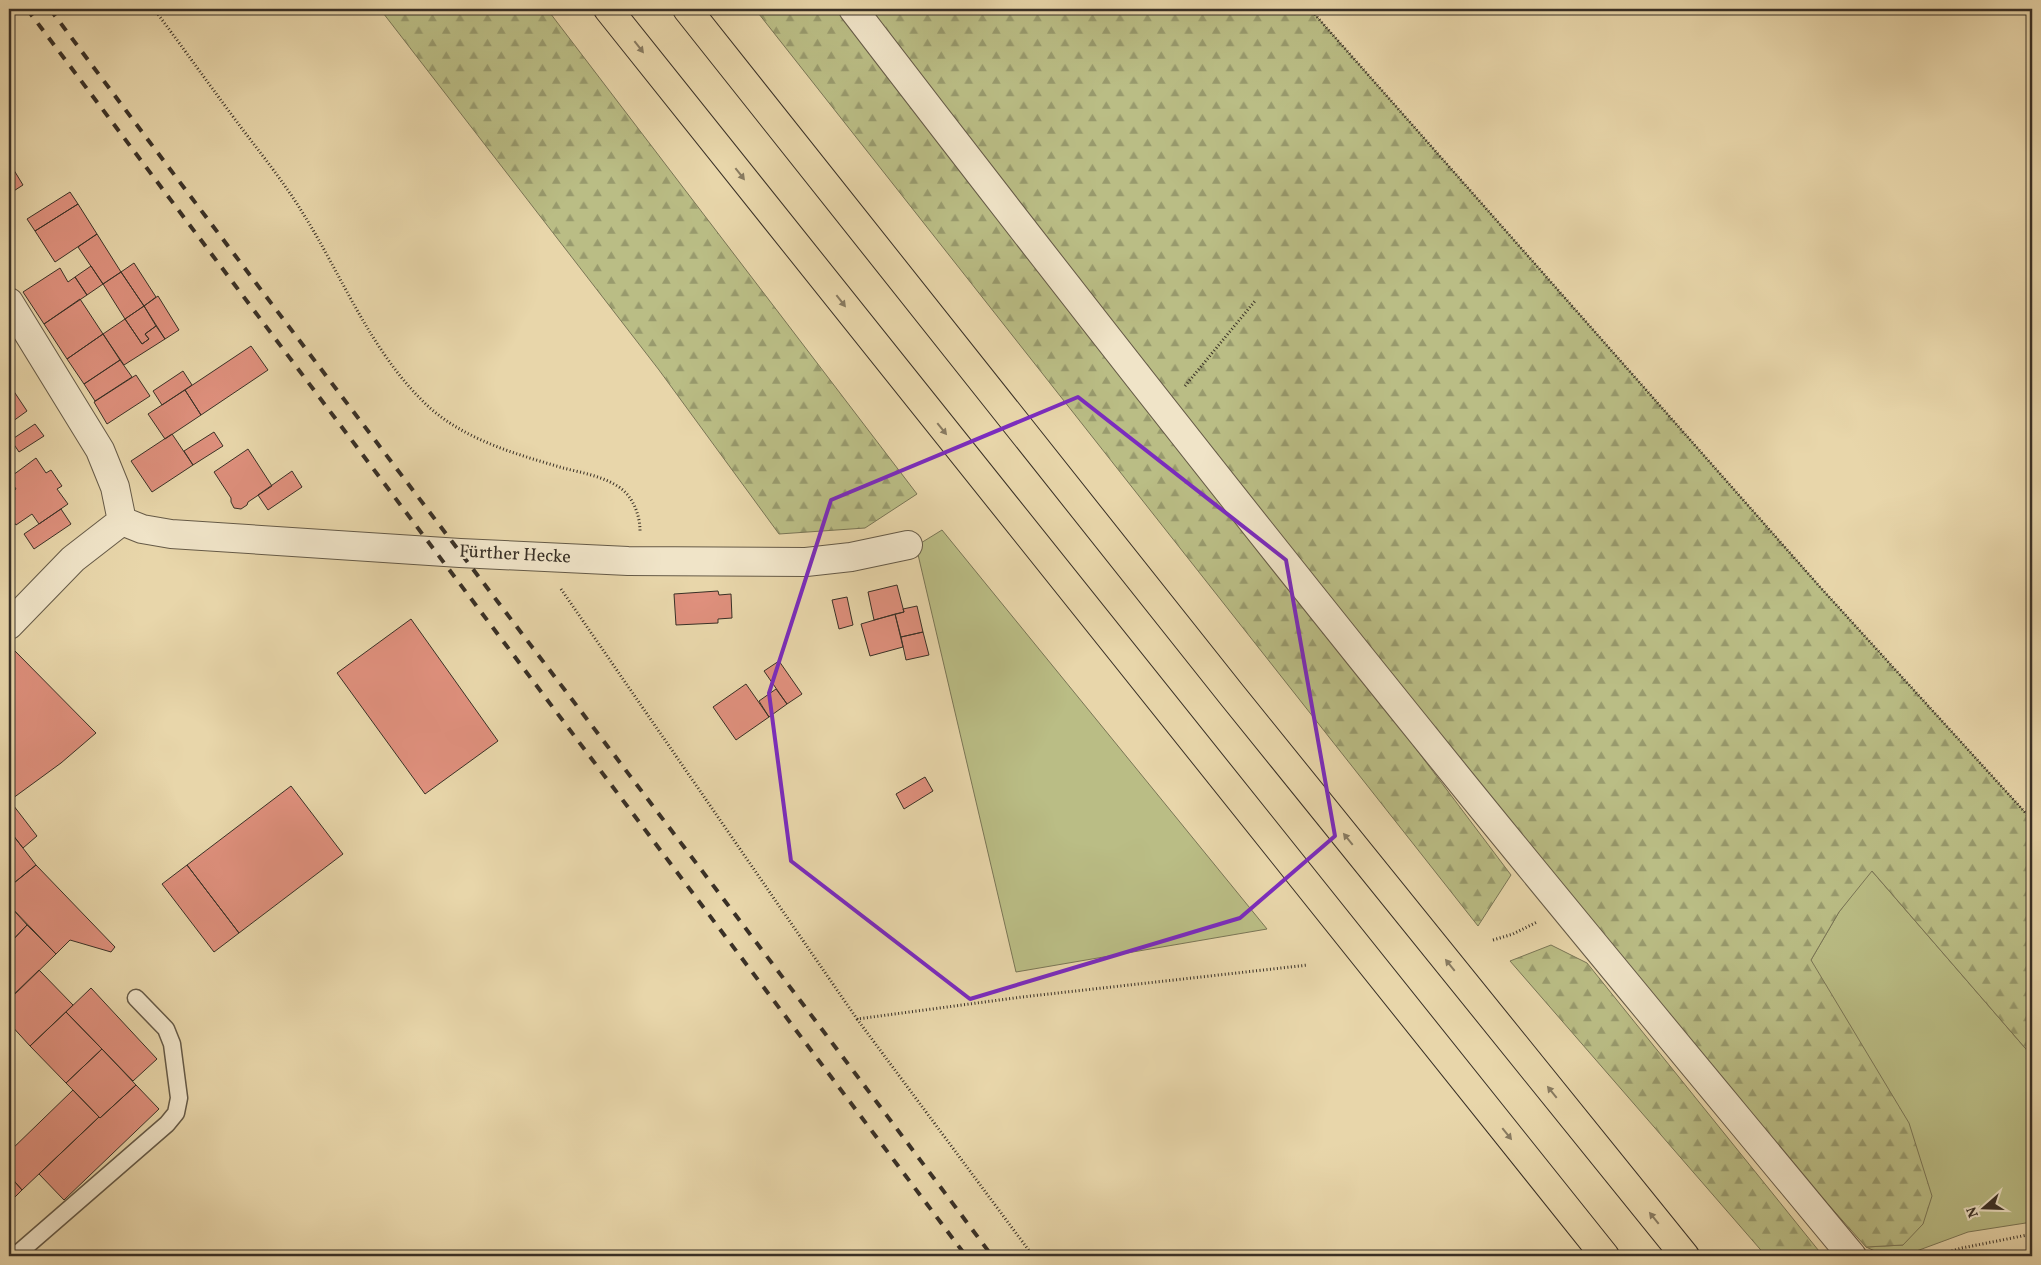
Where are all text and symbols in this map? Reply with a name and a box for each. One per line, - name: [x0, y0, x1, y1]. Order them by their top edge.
- one-way arrow: [633, 40, 644, 53]
- one-way arrow: [734, 167, 745, 180]
- one-way arrow: [835, 295, 846, 308]
- one-way arrow: [936, 422, 947, 435]
- street label: Fürther Hecke: [458, 540, 572, 570]
- one-way arrow: [1343, 833, 1354, 846]
- one-way arrow: [1445, 959, 1456, 972]
- one-way arrow: [1547, 1086, 1558, 1099]
- one-way arrow: [1502, 1127, 1513, 1140]
- north arrow: [1958, 1182, 2008, 1232]
- text: N: [1963, 1204, 1984, 1220]
- one-way arrow: [1649, 1212, 1660, 1225]

